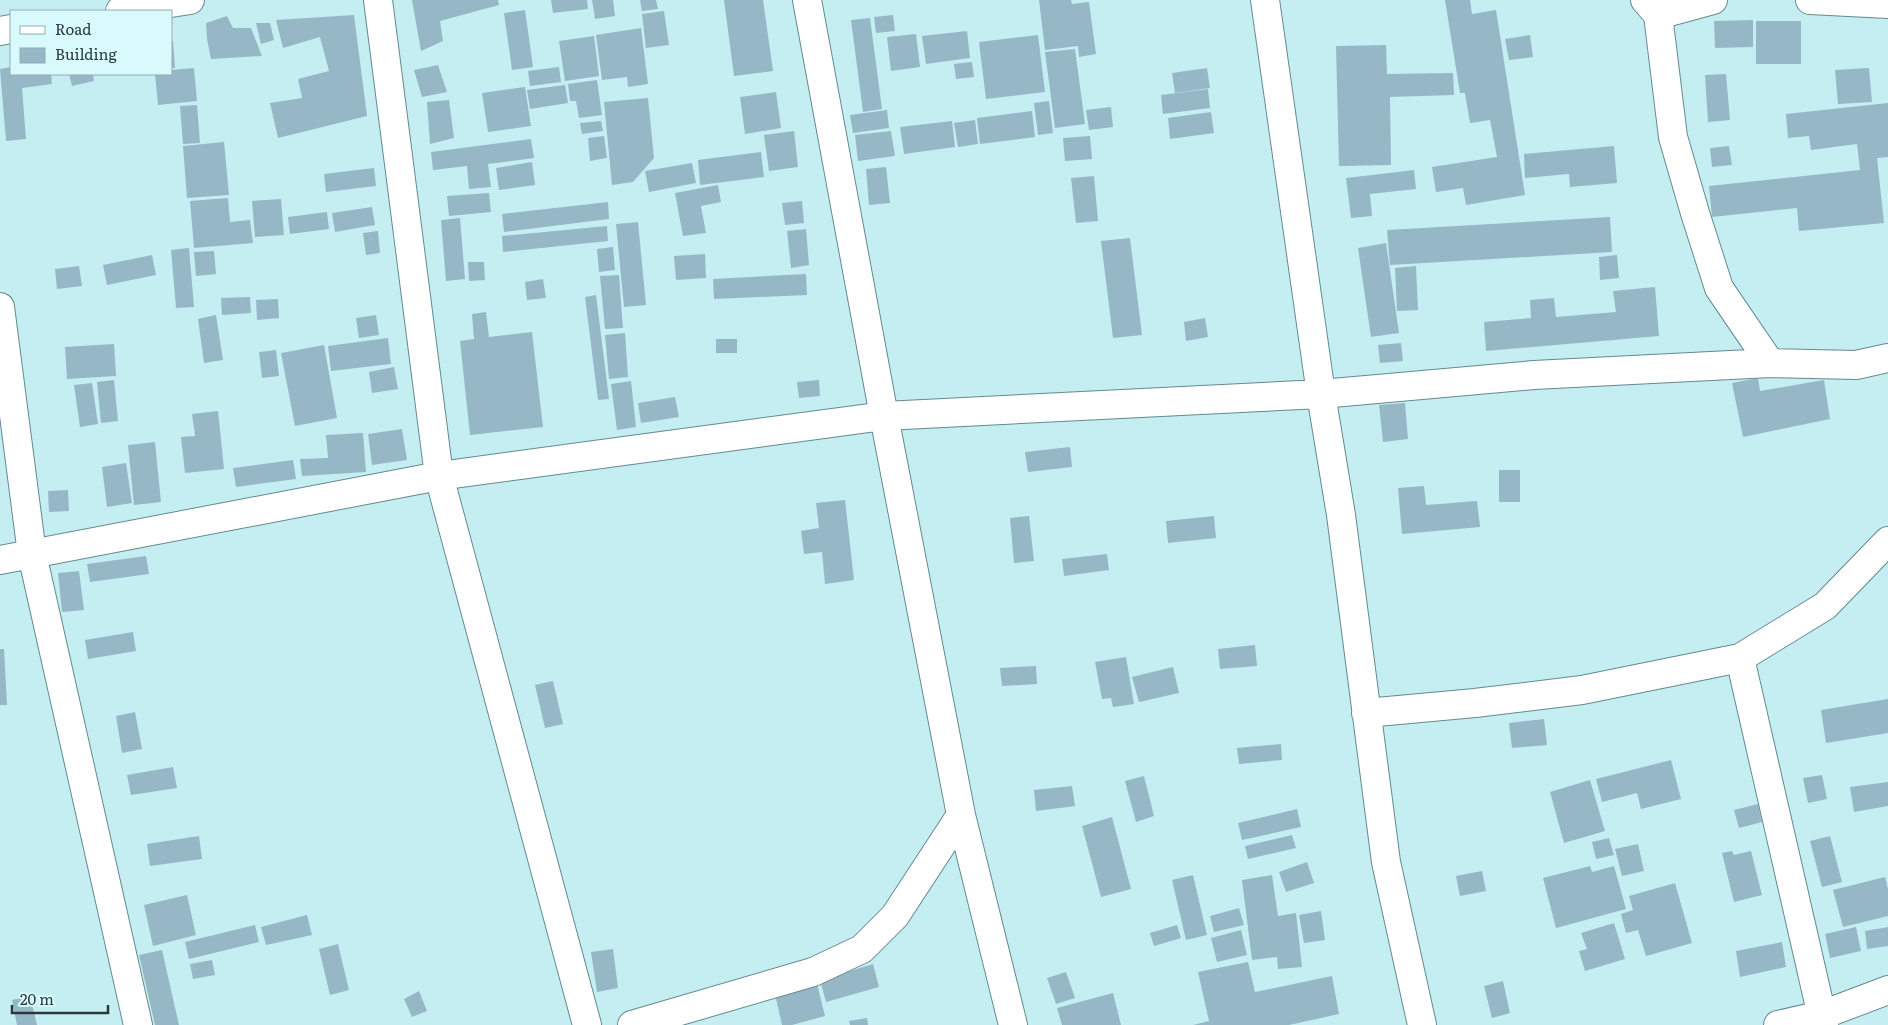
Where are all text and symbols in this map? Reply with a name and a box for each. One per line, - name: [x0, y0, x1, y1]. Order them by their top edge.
- legend: [10, 10, 172, 75]
- text: Road: [55, 17, 91, 40]
- text: Building: [55, 42, 117, 65]
- scale bar: [12, 982, 109, 1014]
- text: 20 m: [20, 987, 54, 1010]

